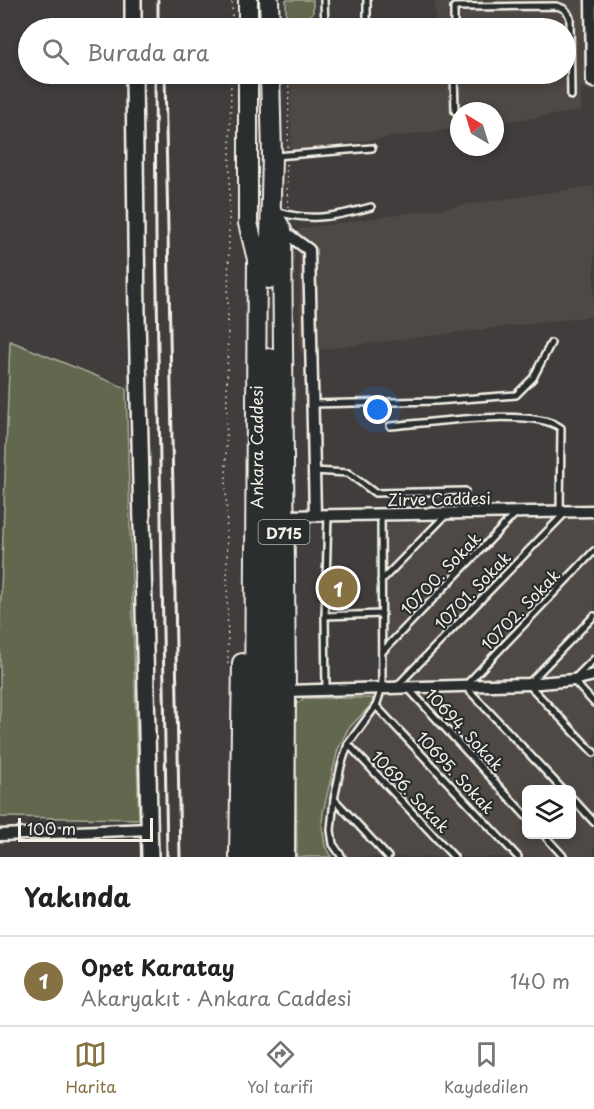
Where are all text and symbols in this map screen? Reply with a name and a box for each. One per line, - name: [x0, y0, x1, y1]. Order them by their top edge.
- search box: [18, 18, 576, 84]
- icon: search: [39, 35, 72, 68]
- text: Burada ara: [87, 35, 209, 68]
- north arrow: [450, 102, 504, 156]
- street label: Ankara Caddesi: [244, 385, 268, 509]
- your location: [363, 395, 392, 424]
- street label: Zirve Caddesi: [387, 485, 491, 511]
- road number: D715: [258, 520, 310, 544]
- street label: 10700. Sokak: [394, 526, 486, 620]
- street label: 10701. Sokak: [428, 545, 516, 635]
- street label: 10702. Sokak: [475, 563, 565, 655]
- pin: 1: [318, 566, 358, 610]
- street label: 10694. Sokak: [420, 682, 510, 776]
- street label: 10695. Sokak: [411, 725, 501, 819]
- street label: 10696. Sokak: [366, 744, 456, 838]
- map controls: [522, 785, 576, 839]
- button: layers: [522, 785, 576, 839]
- scale bar: [18, 815, 153, 842]
- text: 100 m: [27, 816, 76, 840]
- text: Yakında: [24, 877, 131, 916]
- text: Opet Karatay: [81, 950, 235, 983]
- text: 1: [39, 966, 48, 996]
- text: 140 m: [510, 966, 570, 996]
- text: Akaryakıt · Ankara Caddesi: [81, 983, 352, 1013]
- tab: Harita: [65, 1038, 116, 1098]
- tab: Yol tarifi: [247, 1038, 313, 1098]
- tab: Kaydedilen: [444, 1038, 529, 1098]

